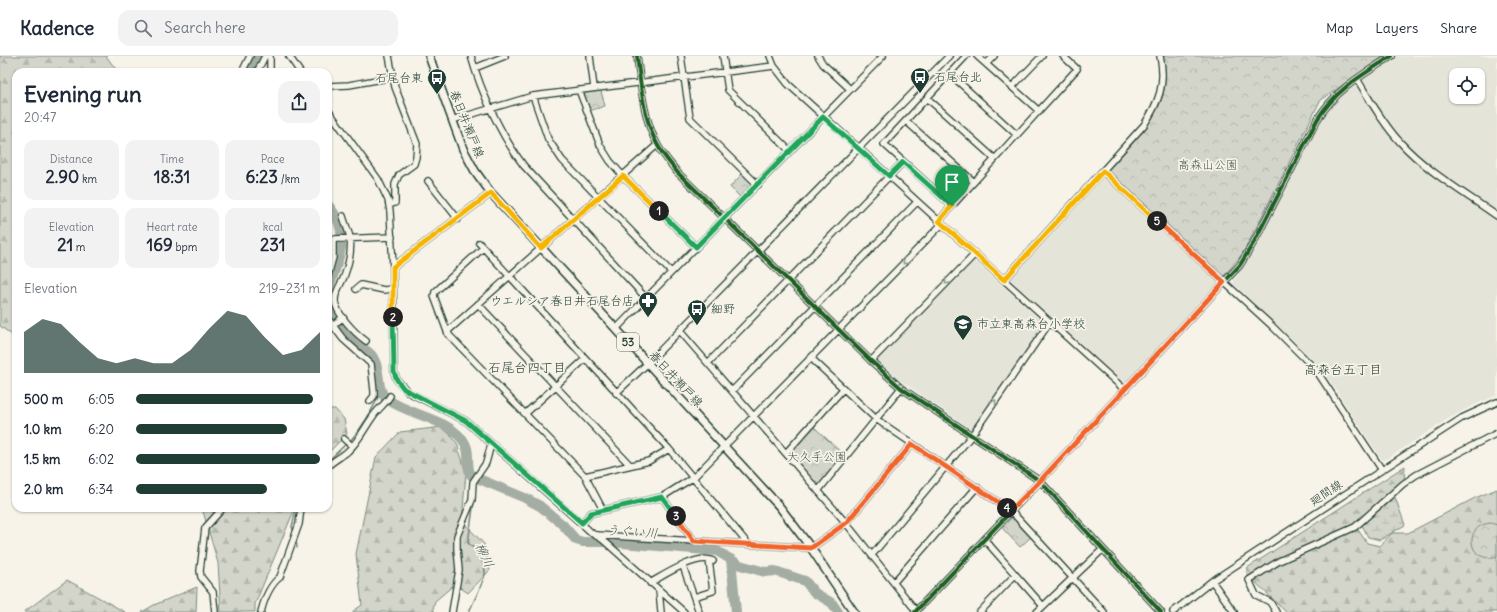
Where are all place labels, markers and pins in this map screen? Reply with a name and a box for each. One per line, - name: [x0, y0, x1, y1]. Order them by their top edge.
- bus stop icon: 石尾台北: [909, 66, 931, 94]
- bus stop icon: 石尾台東: [426, 67, 448, 95]
- place label: 石尾台北: [934, 69, 982, 84]
- place label: 石尾台東: [375, 70, 423, 85]
- pin: [935, 165, 969, 206]
- pin: 1: [649, 201, 669, 221]
- pin: 5: [1147, 211, 1167, 231]
- pharmacy icon: ウエルシア春日井石尾台店: [637, 290, 659, 318]
- place label: ウエルシア春日井石尾台店: [490, 293, 634, 308]
- bus stop icon: 細野: [686, 298, 708, 326]
- place label: 細野: [711, 301, 735, 316]
- pin: 2: [383, 307, 403, 327]
- school or university icon: 市立東高森台小学校: [952, 313, 974, 341]
- place label: 市立東高森台小学校: [977, 316, 1085, 331]
- pin: 4: [997, 498, 1017, 518]
- pin: 3: [666, 506, 686, 526]

